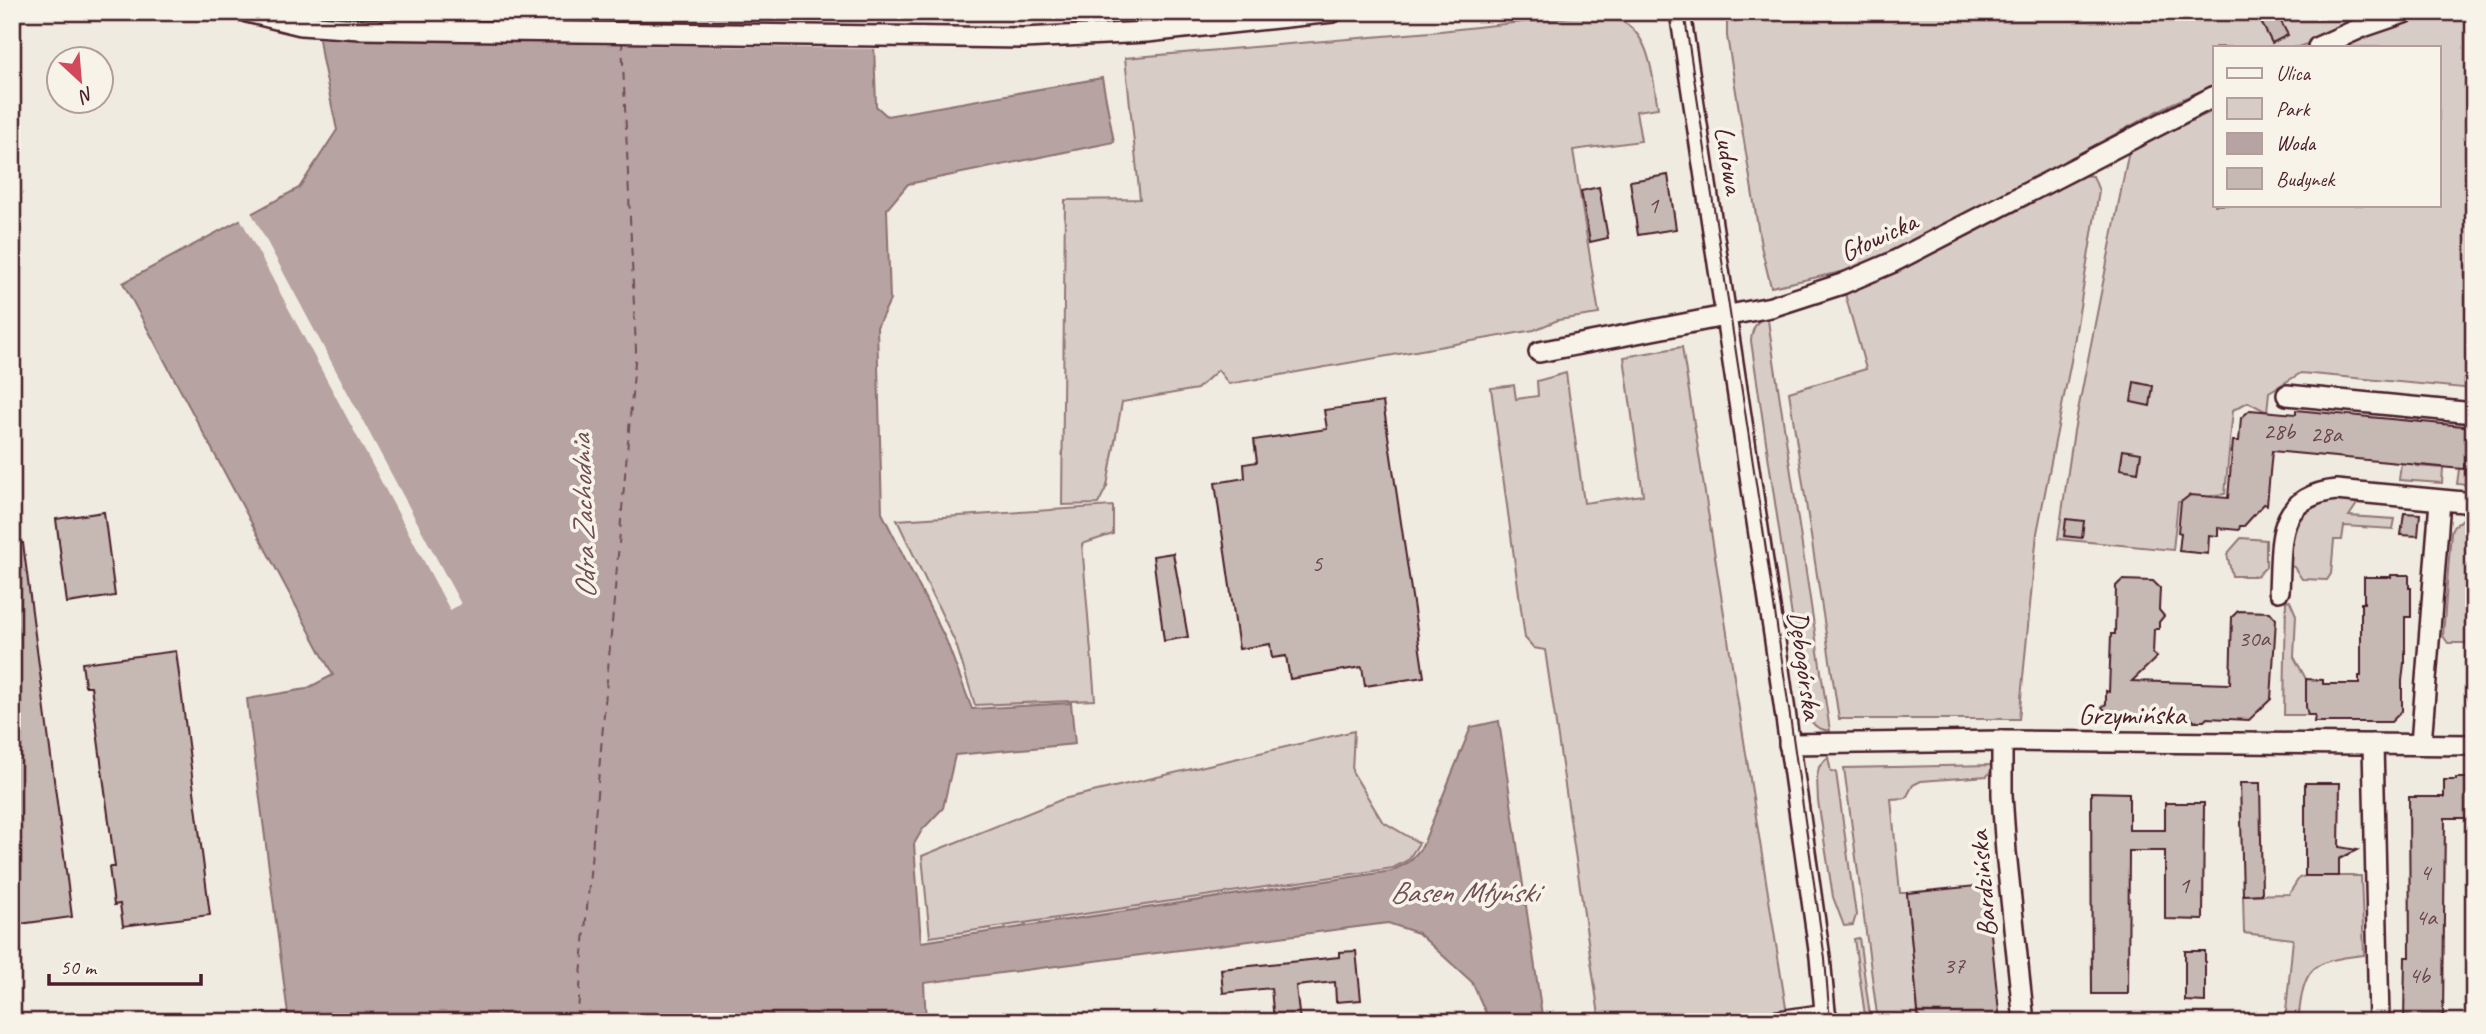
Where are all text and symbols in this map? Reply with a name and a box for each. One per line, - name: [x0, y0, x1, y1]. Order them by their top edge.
- north arrow: [46, 46, 116, 116]
- legend: [2213, 46, 2440, 206]
- text: Ulica: [2276, 60, 2312, 86]
- text: N: [74, 81, 98, 109]
- text: Park: [2276, 96, 2311, 122]
- street label: Ludowa: [1707, 124, 1753, 199]
- text: Woda: [2276, 130, 2317, 156]
- text: Budynek: [2276, 166, 2336, 192]
- house number: 1: [1648, 190, 1660, 220]
- street label: Głowicka: [1834, 202, 1924, 269]
- house number: 28b: [2263, 416, 2297, 446]
- house number: 28a: [2310, 419, 2344, 449]
- water label: Odra Zachodnia: [561, 431, 605, 600]
- house number: 5: [1312, 548, 1324, 578]
- street label: Dębogórska: [1781, 609, 1831, 723]
- house number: 30a: [2238, 623, 2272, 653]
- street label: Grzymińska: [2078, 697, 2188, 732]
- street label: Bardzińska: [1960, 828, 2005, 939]
- house number: 4: [2420, 857, 2433, 887]
- house number: 1: [2179, 870, 2191, 900]
- water label: Basen Młyński: [1390, 873, 1546, 911]
- house number: 4a: [2415, 902, 2438, 932]
- scale bar: [49, 943, 201, 987]
- house number: 37: [1943, 950, 1966, 980]
- text: 50 m: [60, 954, 98, 980]
- house number: 4b: [2408, 960, 2431, 990]

